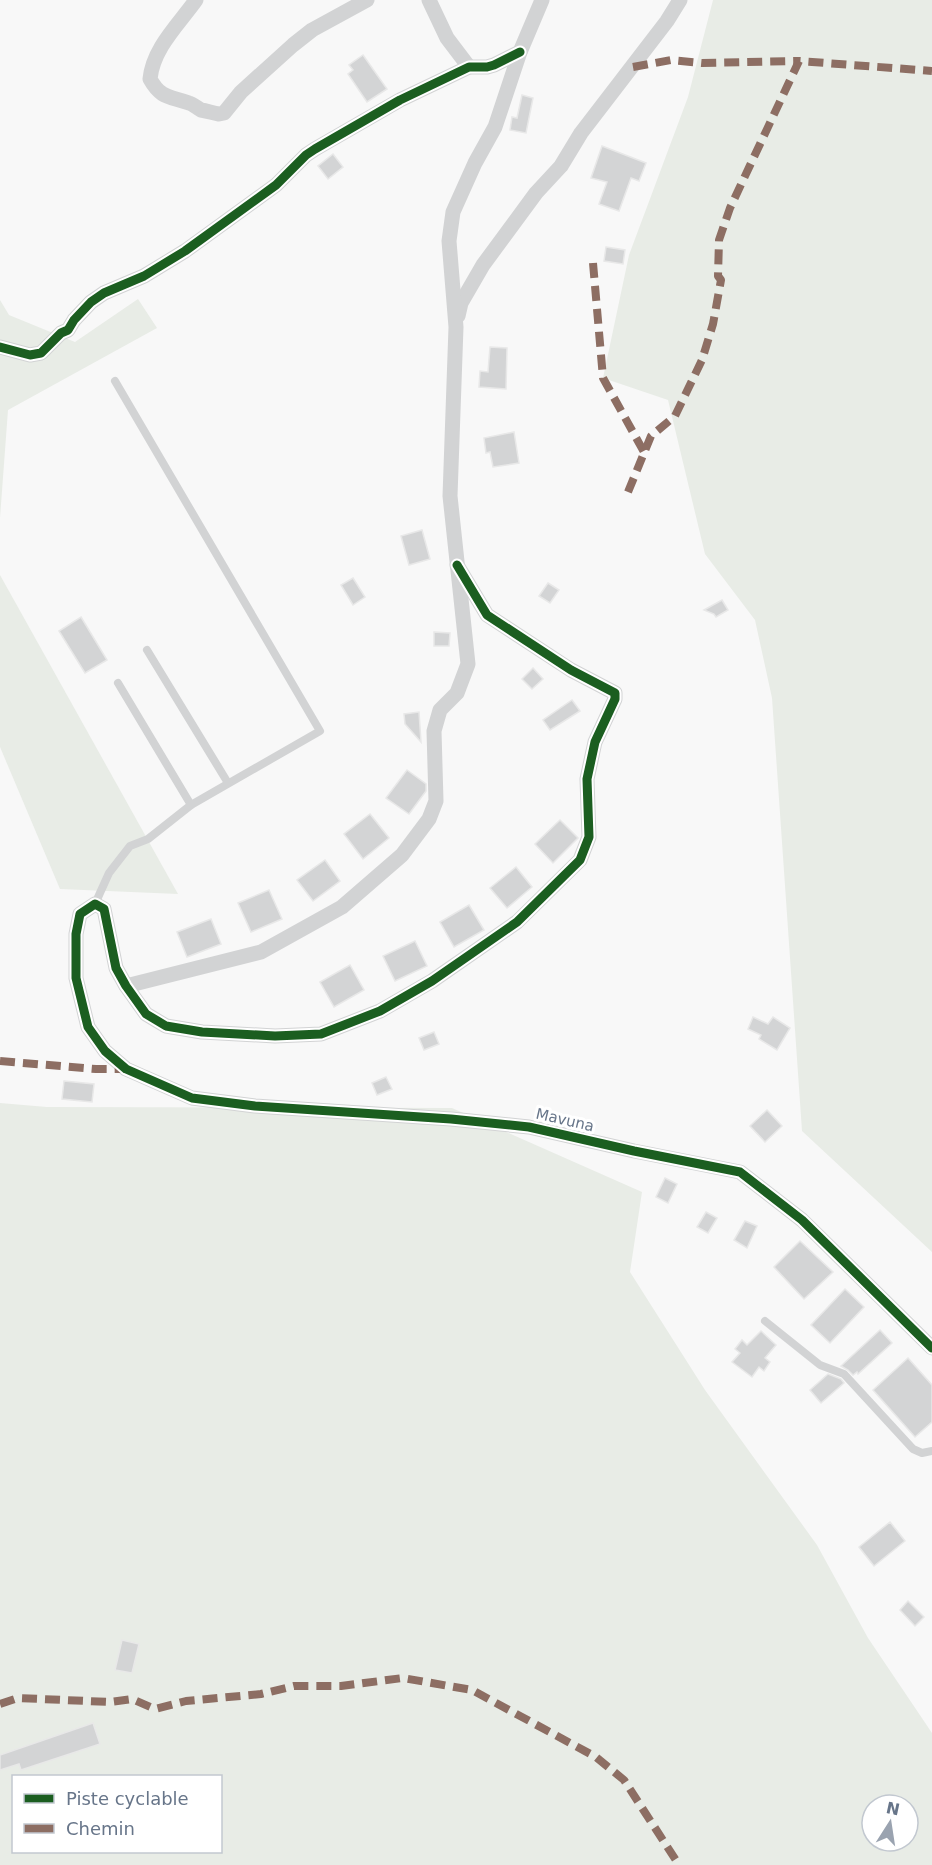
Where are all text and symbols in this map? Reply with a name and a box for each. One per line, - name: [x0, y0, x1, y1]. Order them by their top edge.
- street label: Mavuna: [534, 1105, 596, 1135]
- legend: [12, 1775, 222, 1853]
- text: Piste cyclable: [66, 1788, 189, 1809]
- north arrow: [860, 1793, 920, 1853]
- text: N: [884, 1798, 902, 1820]
- text: Chemin: [66, 1818, 135, 1839]

